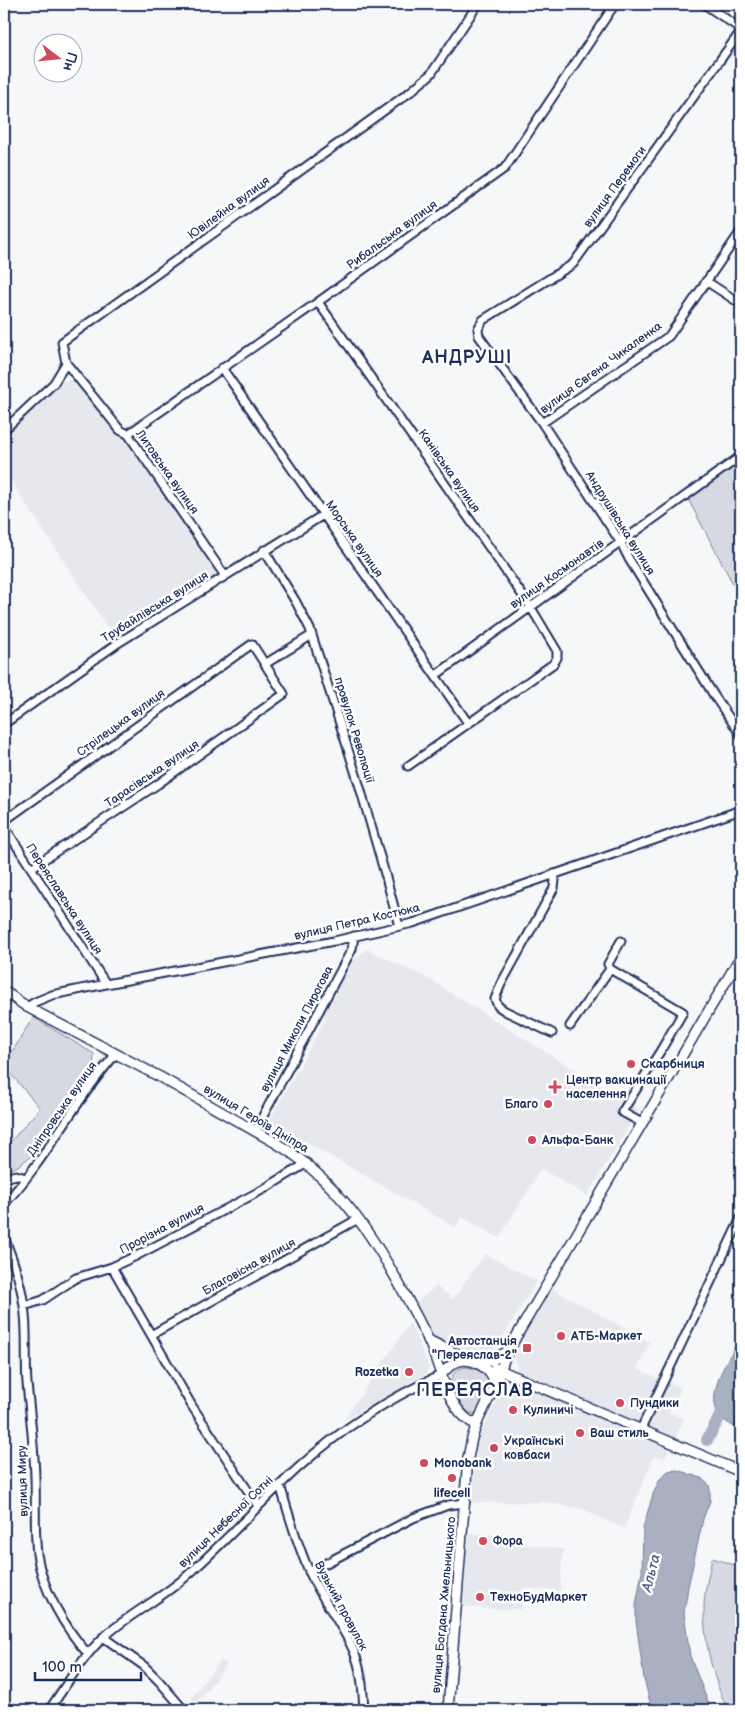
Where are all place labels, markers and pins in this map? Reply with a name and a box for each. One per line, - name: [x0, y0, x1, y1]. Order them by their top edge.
- place label: Скарбниця: [641, 1057, 705, 1072]
- marker: Скарбниця: [625, 1058, 637, 1070]
- place label: Центр вакцинації населення: [566, 1073, 667, 1102]
- marker: Центр вакцинації населення: [548, 1080, 562, 1094]
- place label: Благо: [505, 1097, 538, 1112]
- marker: Благо: [542, 1098, 554, 1110]
- place label: Альфа-Банк: [541, 1133, 614, 1148]
- marker: Альфа-Банк: [526, 1134, 538, 1146]
- place label: АТБ-Маркет: [570, 1329, 642, 1344]
- marker: АТБ-Маркет: [555, 1330, 567, 1342]
- place label: Автостанція "Переяслав-2": [432, 1334, 517, 1363]
- marker: Автостанція "Переяслав-2": [521, 1342, 533, 1354]
- place label: Rozetka: [355, 1365, 399, 1380]
- marker: Rozetka: [403, 1366, 415, 1378]
- place label: Пундики: [630, 1396, 679, 1411]
- marker: Пундики: [614, 1397, 626, 1409]
- place label: Кулиничі: [523, 1403, 574, 1418]
- marker: Кулиничі: [507, 1404, 519, 1416]
- place label: Ваш стиль: [590, 1426, 650, 1441]
- marker: Ваш стиль: [574, 1427, 586, 1439]
- place label: Українські ковбаси: [504, 1434, 564, 1463]
- marker: Українські ковбаси: [488, 1442, 500, 1454]
- place label: Monobank: [434, 1456, 492, 1471]
- marker: Monobank: [418, 1457, 430, 1469]
- marker: lifecell: [446, 1472, 458, 1484]
- place label: lifecell: [434, 1486, 470, 1501]
- place label: Фора: [493, 1534, 524, 1549]
- marker: Фора: [477, 1535, 489, 1547]
- place label: ТехноБудМаркет: [490, 1590, 588, 1605]
- marker: ТехноБудМаркет: [474, 1591, 486, 1603]

